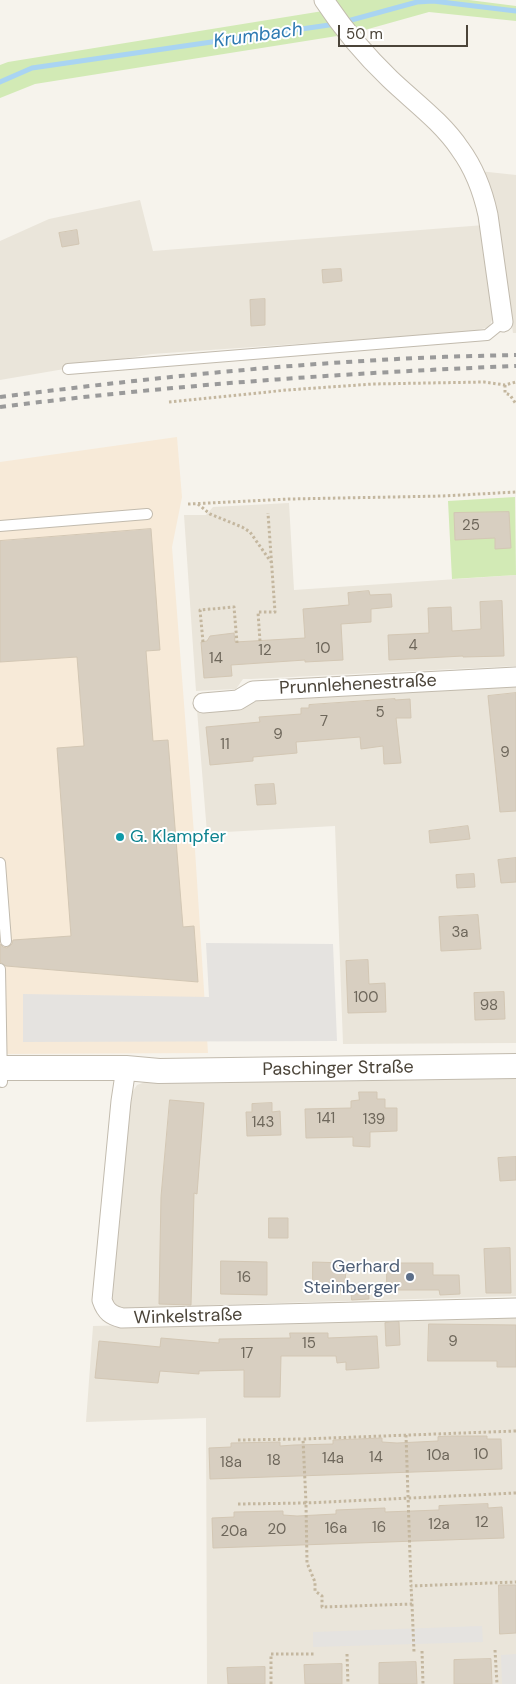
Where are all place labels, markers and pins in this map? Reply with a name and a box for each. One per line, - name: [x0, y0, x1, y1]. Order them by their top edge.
- place label: G. Klampfer: [130, 826, 226, 848]
- marker: G. Klampfer: [114, 831, 126, 843]
- place label: Gerhard Steinberger: [303, 1256, 400, 1298]
- marker: Gerhard Steinberger: [404, 1271, 416, 1283]

